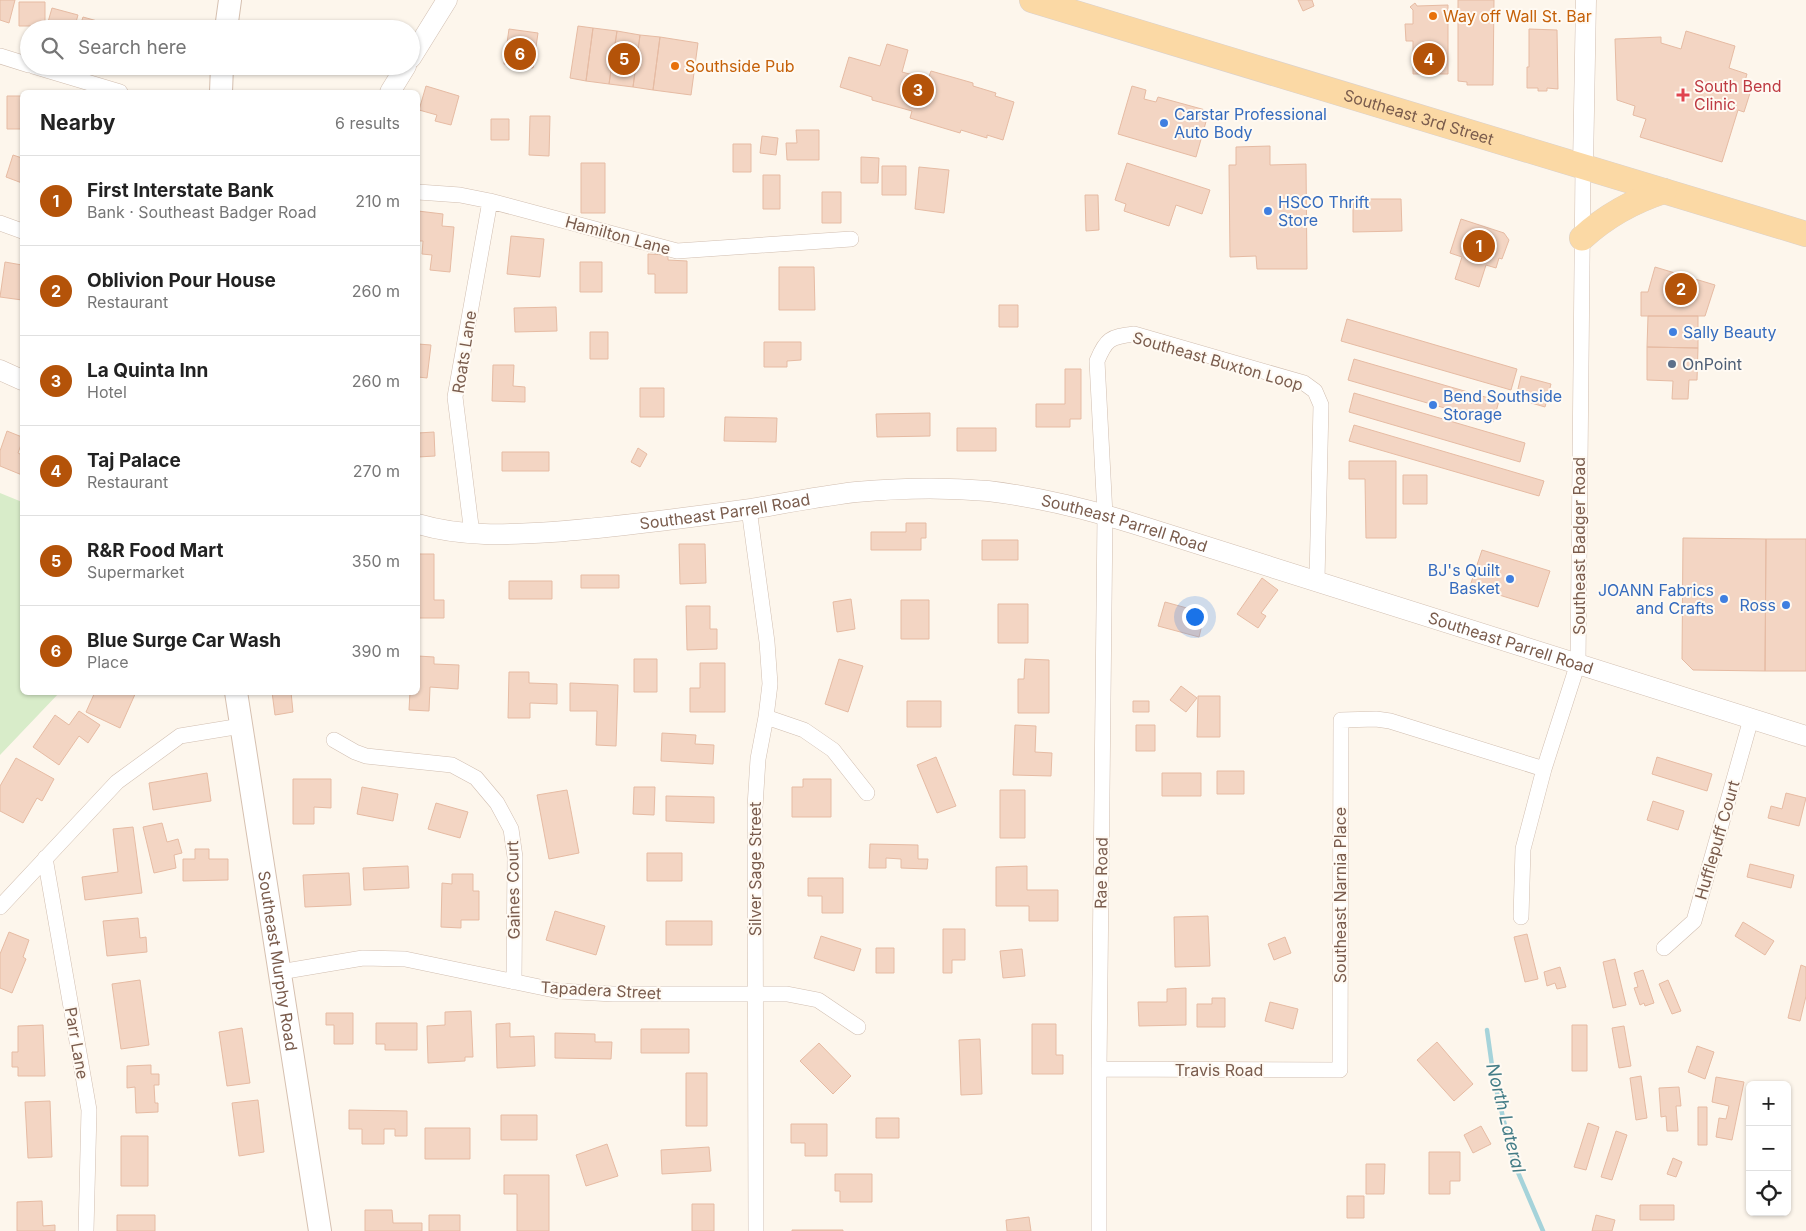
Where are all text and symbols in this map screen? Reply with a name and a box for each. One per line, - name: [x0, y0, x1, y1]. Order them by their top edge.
- place label: Way off Wall St. Bar: [1443, 6, 1592, 26]
- marker: Way off Wall St. Bar: [1427, 10, 1439, 22]
- search box: [20, 20, 420, 75]
- icon: search: [38, 34, 66, 62]
- pin: 6: [504, 35, 536, 73]
- text: Search here: [78, 36, 187, 59]
- pin: 5: [608, 40, 640, 78]
- pin: 4: [1413, 40, 1445, 78]
- place label: Southside Pub: [685, 56, 794, 76]
- marker: Southside Pub: [669, 60, 681, 72]
- pin: 3: [902, 71, 934, 109]
- place label: South Bend Clinic: [1694, 76, 1782, 114]
- street label: Southeast 3rd Street: [1341, 85, 1496, 149]
- marker: South Bend Clinic: [1676, 88, 1690, 102]
- place label: Carstar Professional Auto Body: [1174, 104, 1327, 142]
- text: Nearby: [40, 110, 115, 135]
- text: 6 results: [335, 113, 400, 133]
- marker: Carstar Professional Auto Body: [1158, 117, 1170, 129]
- text: First Interstate Bank: [87, 179, 274, 202]
- text: 1: [53, 191, 59, 211]
- text: 210 m: [355, 191, 400, 211]
- place label: HSCO Thrift Store: [1278, 192, 1369, 230]
- text: Bank · Southeast Badger Road: [87, 202, 316, 222]
- marker: HSCO Thrift Store: [1262, 205, 1274, 217]
- street label: Hamilton Lane: [563, 211, 673, 259]
- pin: 1: [1463, 227, 1495, 265]
- text: Oblivion Pour House: [87, 269, 276, 292]
- pin: 2: [1665, 270, 1697, 308]
- text: 2: [51, 281, 61, 301]
- text: 260 m: [352, 281, 400, 301]
- text: Restaurant: [87, 292, 168, 312]
- street label: Roats Lane: [448, 309, 480, 395]
- place label: Sally Beauty: [1683, 322, 1777, 342]
- marker: Sally Beauty: [1667, 326, 1679, 338]
- street label: Southeast Buxton Loop: [1131, 327, 1305, 395]
- place label: OnPoint: [1682, 354, 1742, 374]
- marker: OnPoint: [1666, 358, 1678, 370]
- text: La Quinta Inn: [87, 359, 208, 382]
- text: 3: [51, 371, 61, 391]
- text: 260 m: [352, 371, 400, 391]
- text: Hotel: [87, 382, 127, 402]
- place label: Bend Southside Storage: [1443, 386, 1562, 424]
- marker: Bend Southside Storage: [1427, 399, 1439, 411]
- text: Taj Palace: [87, 449, 181, 472]
- street label: Southeast Badger Road: [1569, 457, 1589, 635]
- text: 4: [51, 461, 61, 481]
- text: 270 m: [353, 461, 400, 481]
- text: Restaurant: [87, 472, 168, 492]
- street label: Southeast Parrell Road: [638, 489, 812, 533]
- street label: Southeast Parrell Road: [1039, 490, 1210, 556]
- text: R&R Food Mart: [87, 539, 223, 562]
- text: 5: [51, 551, 61, 571]
- text: 350 m: [352, 551, 400, 571]
- place label: BJ's Quilt Basket: [1428, 560, 1500, 598]
- text: Supermarket: [87, 562, 184, 582]
- marker: BJ's Quilt Basket: [1504, 573, 1516, 585]
- place label: JOANN Fabrics and Crafts: [1598, 580, 1714, 618]
- marker: JOANN Fabrics and Crafts: [1718, 593, 1730, 605]
- place label: Ross: [1739, 595, 1776, 615]
- marker: Ross: [1780, 599, 1792, 611]
- your location: [1182, 604, 1208, 630]
- street label: Southeast Parrell Road: [1426, 607, 1596, 678]
- text: Blue Surge Car Wash: [87, 629, 281, 652]
- text: 6: [51, 641, 61, 661]
- text: 390 m: [352, 641, 400, 661]
- text: Place: [87, 652, 129, 672]
- street label: Hufflepuff Court: [1690, 778, 1744, 902]
- street label: Silver Sage Street: [745, 802, 765, 936]
- street label: Southeast Narnia Place: [1330, 807, 1350, 983]
- street label: Rae Road: [1090, 837, 1112, 909]
- street label: Gaines Court: [502, 840, 524, 940]
- street label: Southeast Murphy Road: [254, 869, 302, 1052]
- street label: Tapadera Street: [540, 977, 662, 1003]
- street label: Parr Lane: [61, 1005, 93, 1081]
- street label: Travis Road: [1175, 1060, 1263, 1080]
- water label: North Lateral: [1482, 1061, 1530, 1176]
- map controls: [1746, 1081, 1791, 1216]
- button: +: [1746, 1081, 1791, 1126]
- button: −: [1746, 1126, 1791, 1171]
- button: locate: [1746, 1171, 1791, 1216]

